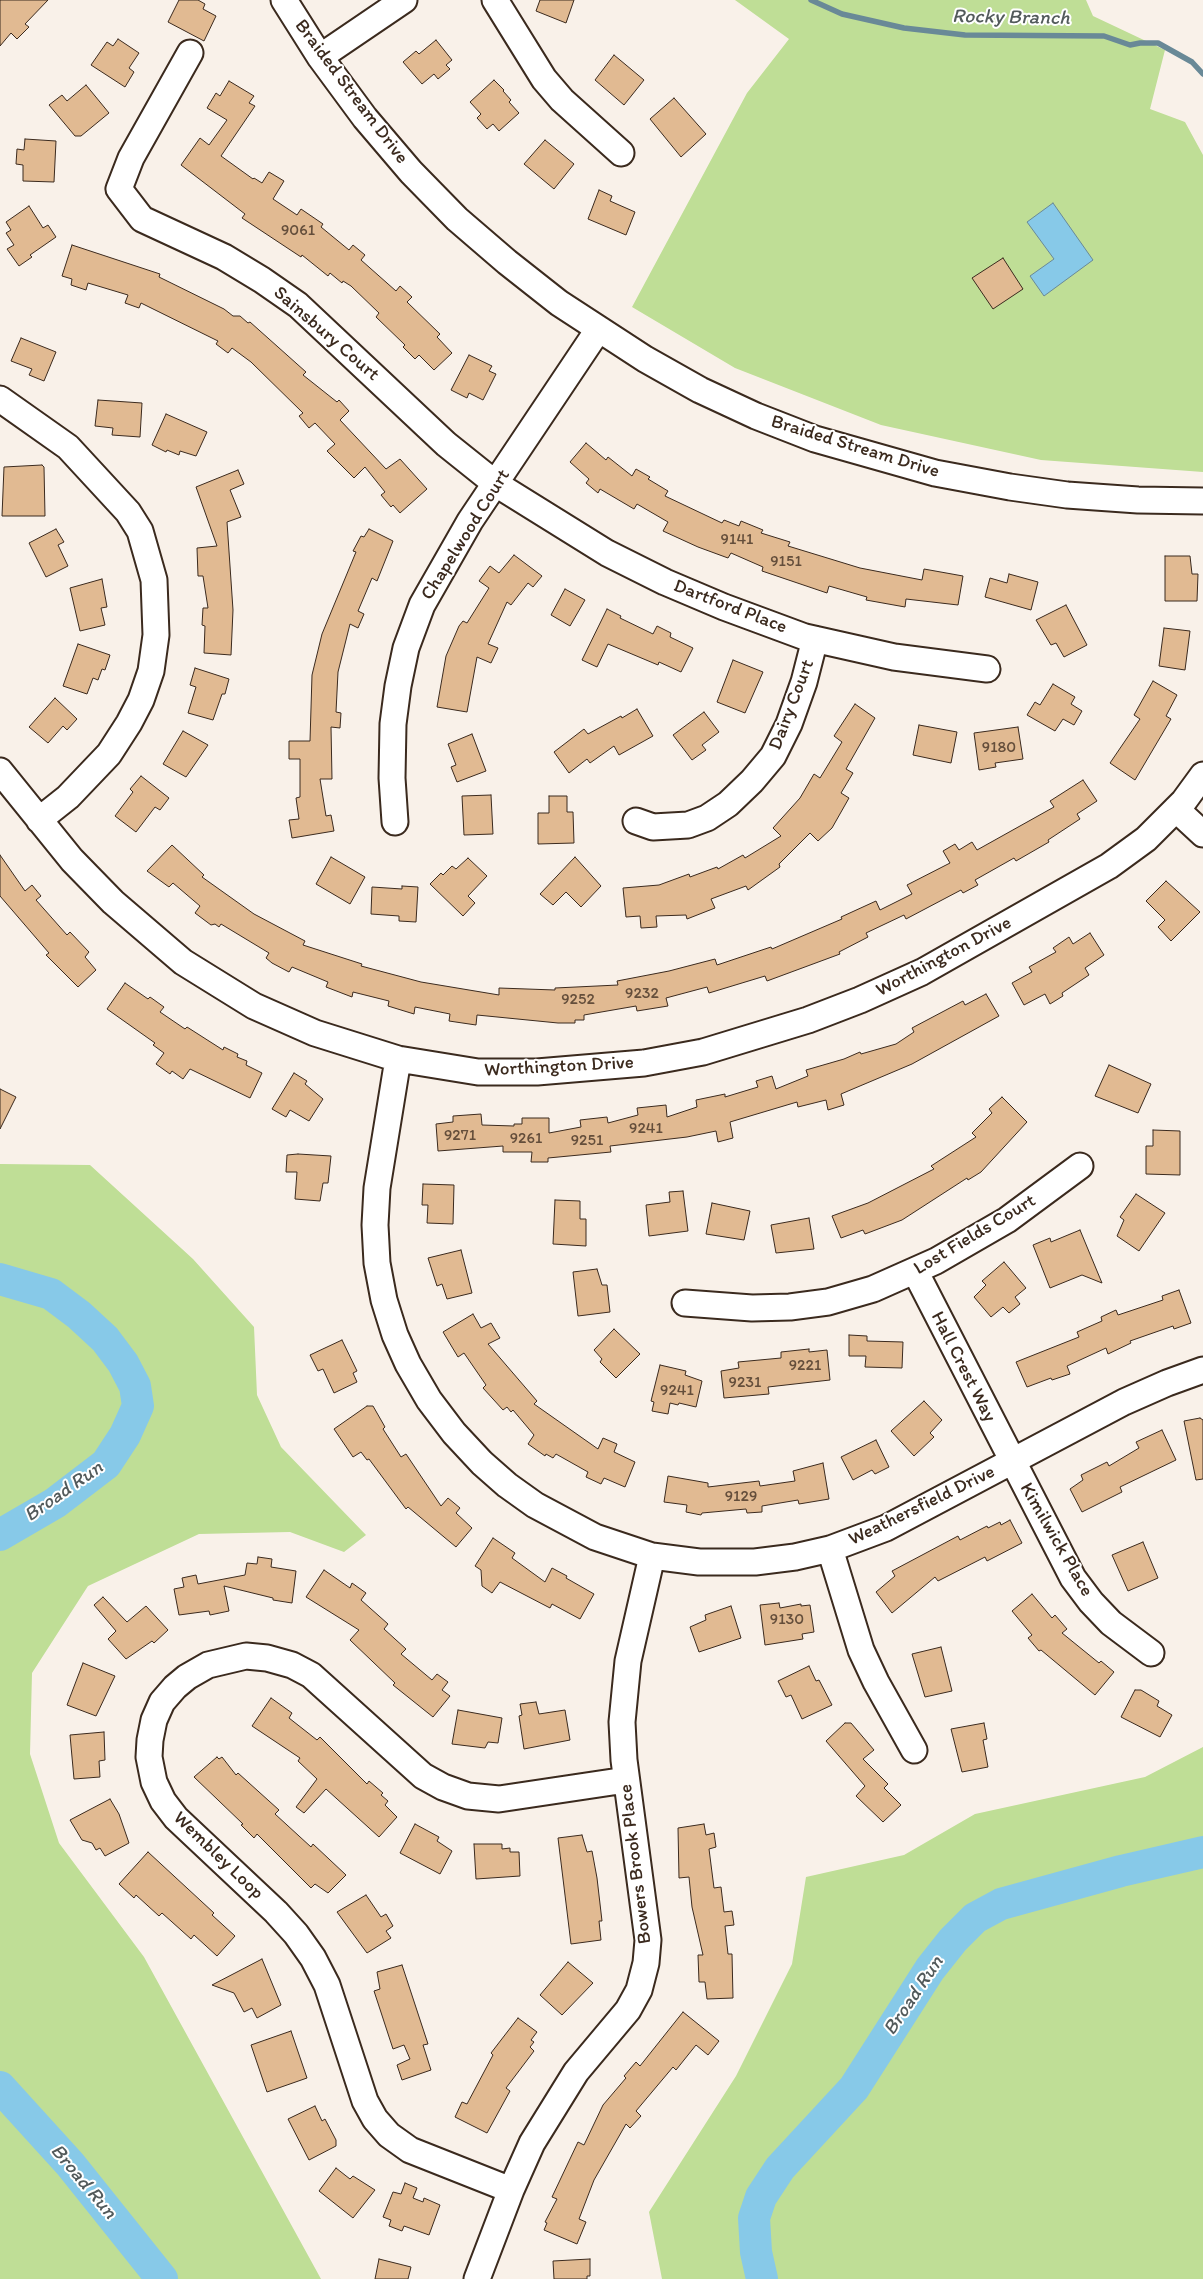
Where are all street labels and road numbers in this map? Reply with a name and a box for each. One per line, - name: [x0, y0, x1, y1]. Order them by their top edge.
- street label: Braided Stream Drive: [289, 15, 413, 169]
- street label: Sainsbury Court: [268, 282, 384, 386]
- street label: Braided Stream Drive: [768, 411, 942, 483]
- street label: Chapelwood Court: [417, 465, 515, 605]
- street label: Dartford Place: [670, 575, 790, 639]
- street label: Dairy Court: [764, 657, 820, 753]
- street label: Worthington Drive: [872, 912, 1016, 1002]
- street label: Worthington Drive: [484, 1052, 634, 1082]
- street label: Lost Fields Court: [910, 1190, 1040, 1280]
- street label: Hall Crest Way: [925, 1308, 1001, 1426]
- street label: Weathersfield Drive: [845, 1461, 999, 1551]
- street label: Kimilwick Place: [1014, 1479, 1098, 1601]
- street label: Bowers Brook Place: [615, 1783, 657, 1945]
- street label: Wembley Loop: [168, 1807, 268, 1905]

